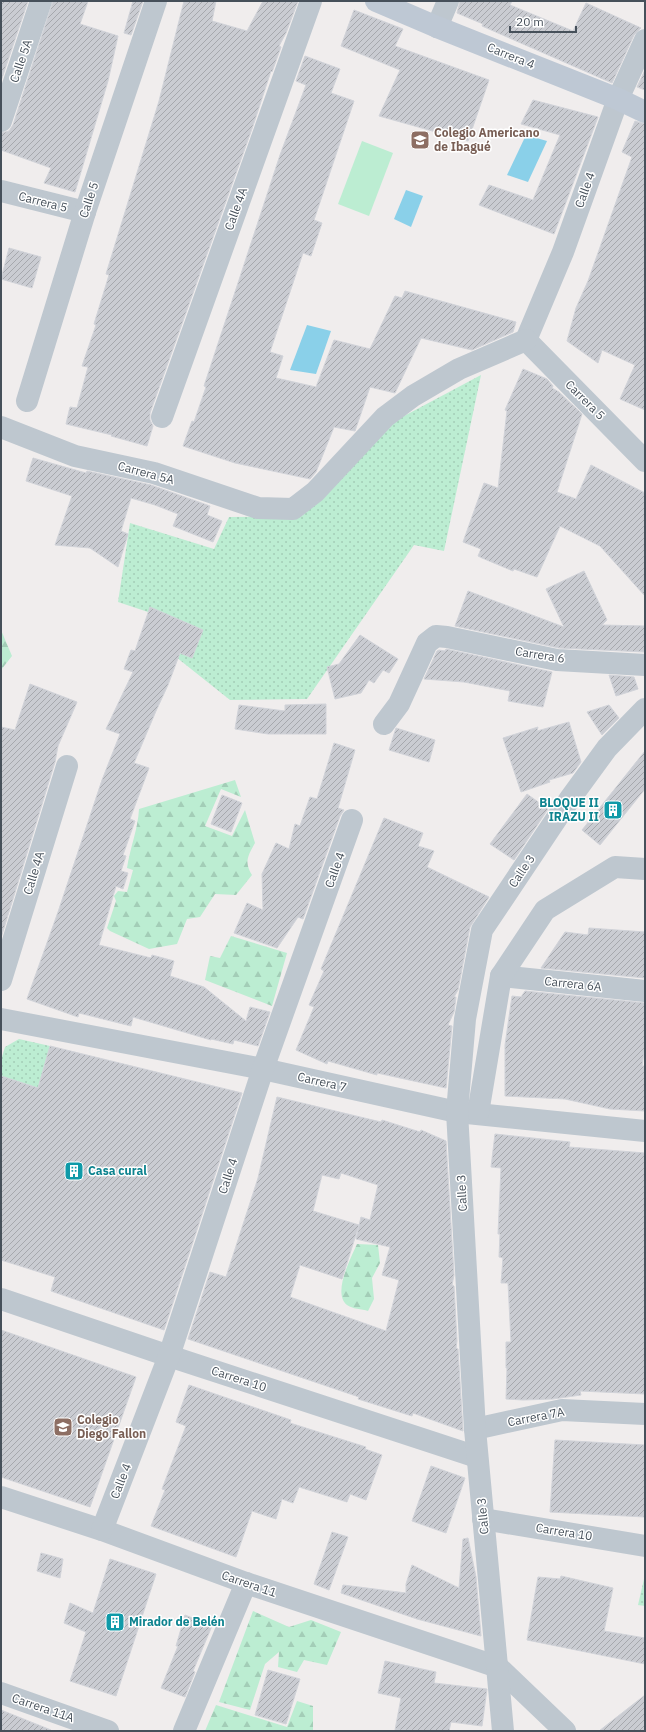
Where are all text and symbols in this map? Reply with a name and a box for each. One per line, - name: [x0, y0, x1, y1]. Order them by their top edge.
- scale bar: [510, 8, 576, 34]
- text: 20 m: [516, 14, 544, 29]
- street label: Calle 5A: [6, 37, 35, 84]
- street label: Carrera 4: [485, 39, 537, 72]
- place label: Colegio Americano de Ibagué: [434, 125, 540, 154]
- school or university icon: Colegio Americano de Ibagué: [409, 129, 431, 151]
- street label: Calle 4: [571, 170, 598, 210]
- street label: Calle 5: [76, 180, 101, 220]
- street label: Calle 4A: [221, 185, 250, 232]
- street label: Carrera 5: [17, 188, 69, 215]
- street label: Carrera 5: [562, 377, 608, 423]
- street label: Carrera 5A: [116, 458, 176, 487]
- street label: Carrera 6: [514, 643, 566, 666]
- place label: BLOQUE II IRAZU II: [539, 795, 599, 824]
- building icon: BLOQUE II IRAZU II: [602, 799, 624, 821]
- street label: Calle 4A: [20, 849, 47, 896]
- street label: Calle 4: [321, 850, 348, 890]
- street label: Calle 3: [505, 851, 538, 890]
- street label: Carrera 6A: [544, 973, 603, 994]
- street label: Carrera 7: [296, 1069, 348, 1094]
- street label: Calle 4: [215, 1156, 240, 1196]
- building icon: Casa cural: [63, 1160, 85, 1182]
- place label: Casa cural: [88, 1163, 147, 1178]
- street label: Calle 3: [453, 1174, 470, 1212]
- street label: Carrera 10: [210, 1363, 269, 1394]
- street label: Carrera 7A: [506, 1404, 566, 1429]
- place label: Colegio Diego Fallon: [77, 1412, 146, 1441]
- school or university icon: Colegio Diego Fallon: [52, 1416, 74, 1438]
- street label: Calle 4: [107, 1461, 134, 1501]
- street label: Calle 3: [473, 1497, 492, 1535]
- street label: Carrera 10: [535, 1520, 594, 1543]
- street label: Carrera 11: [220, 1567, 279, 1600]
- building icon: Mirador de Belén: [104, 1611, 126, 1633]
- place label: Mirador de Belén: [129, 1614, 225, 1629]
- street label: Carrera 11A: [10, 1690, 77, 1725]

